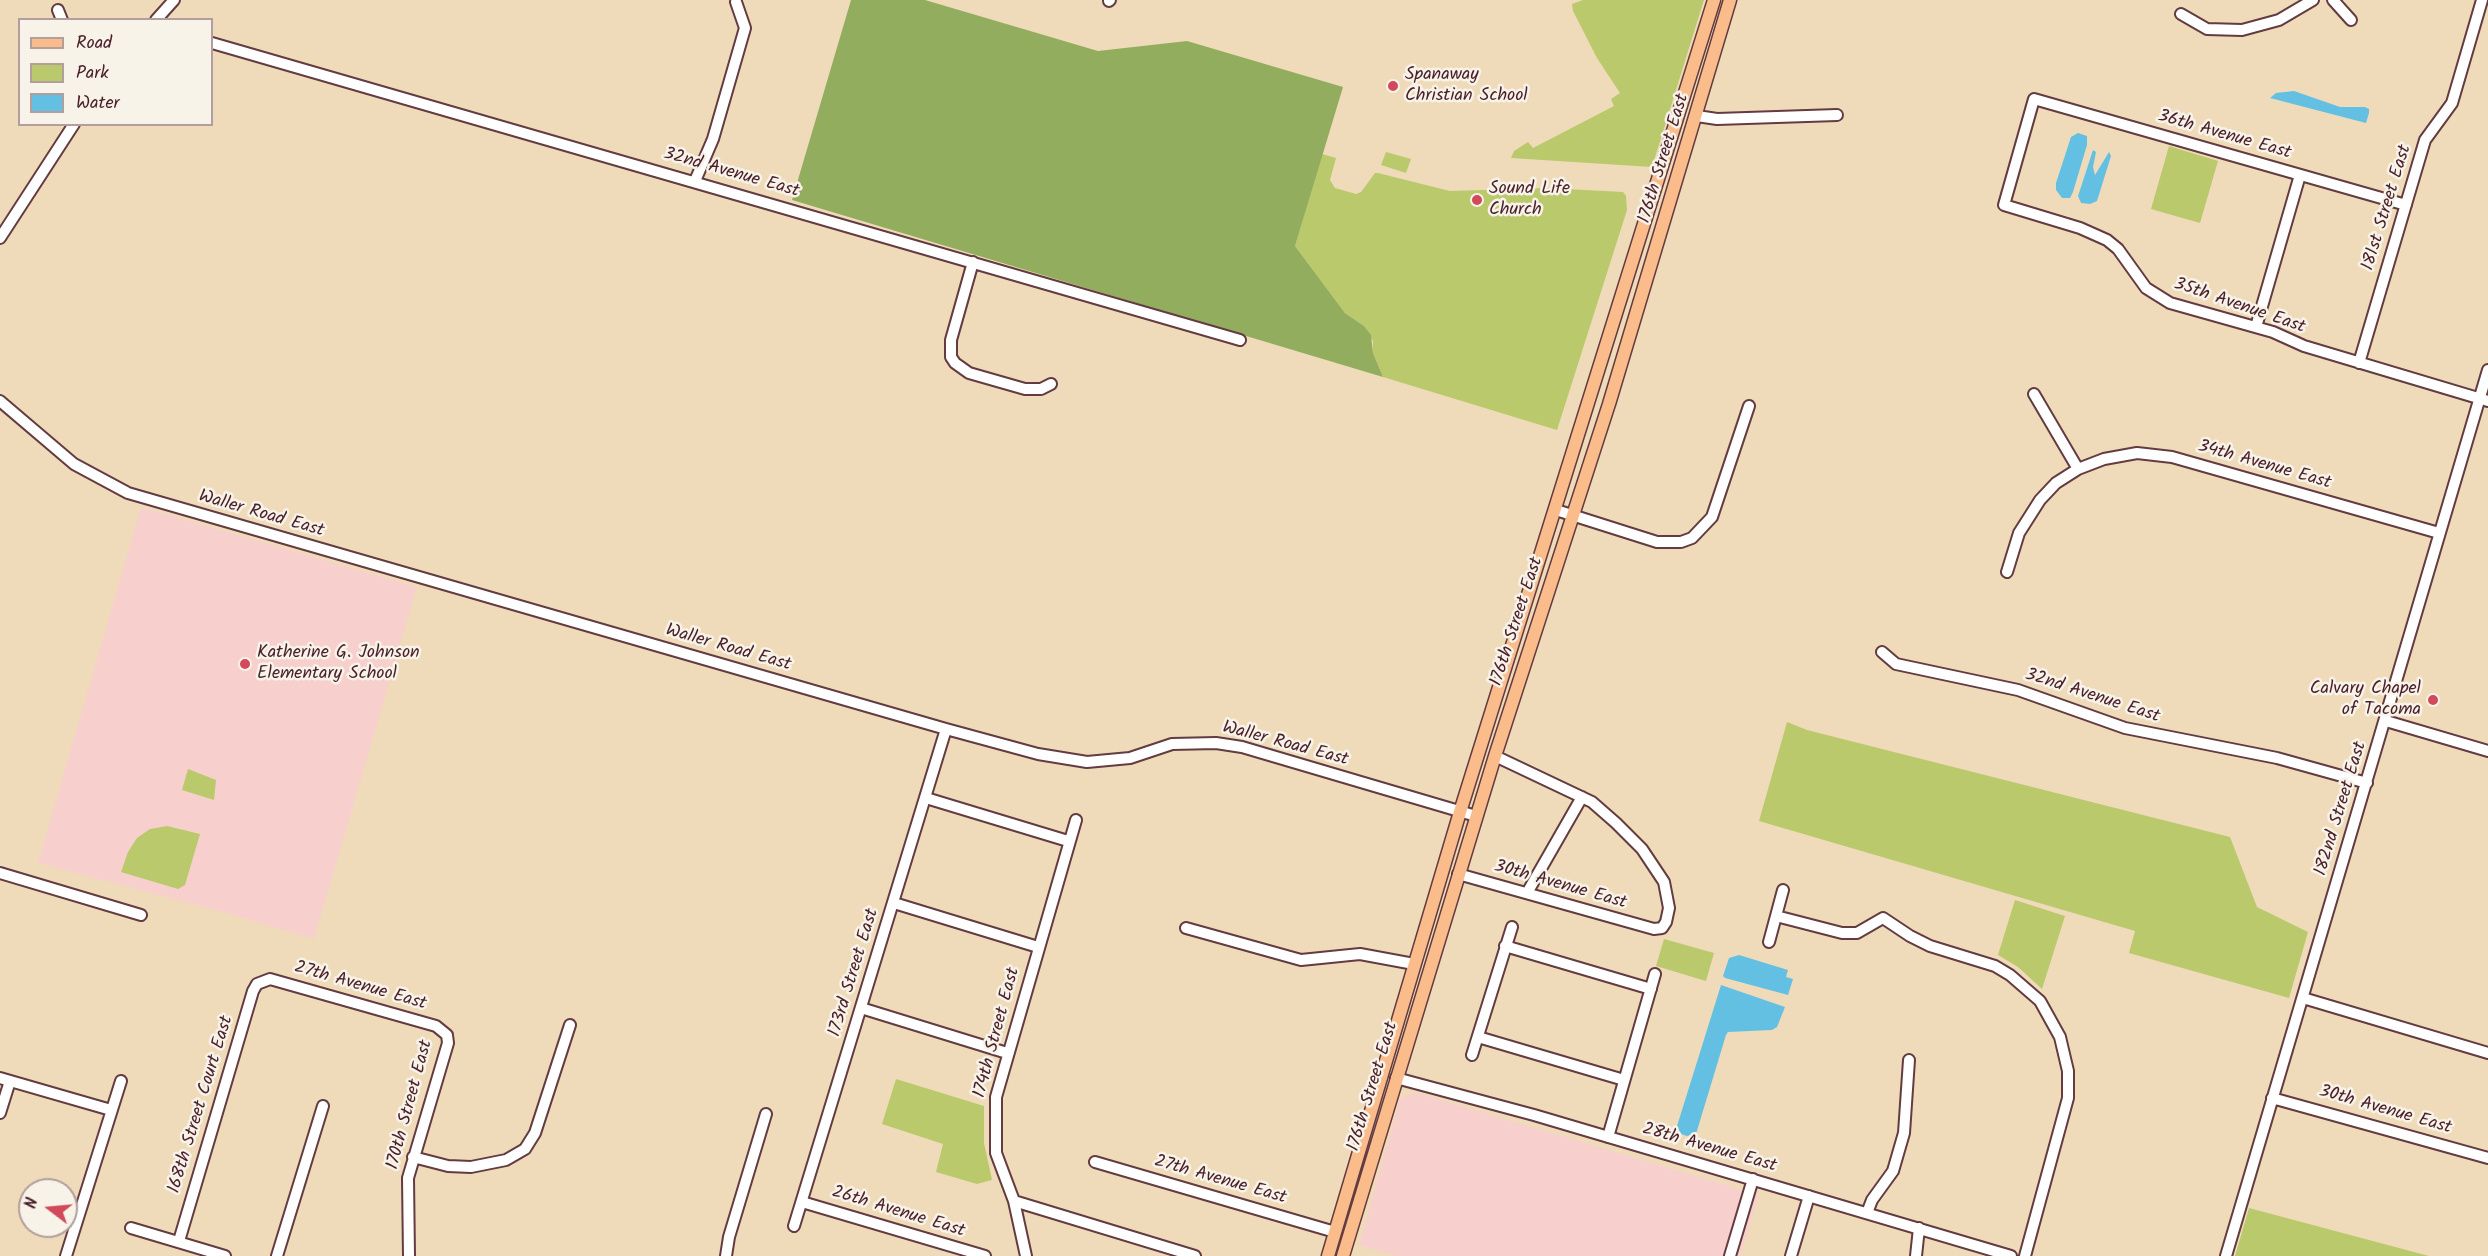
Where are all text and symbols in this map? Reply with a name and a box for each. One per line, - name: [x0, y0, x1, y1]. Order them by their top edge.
- legend: [18, 18, 213, 126]
- text: Road: [76, 29, 112, 58]
- text: Park: [76, 59, 109, 88]
- place label: Spanaway Christian School: [1405, 65, 1528, 107]
- marker: Spanaway Christian School: [1386, 79, 1400, 93]
- text: Water: [76, 89, 120, 118]
- street label: 176th Street East: [1635, 92, 1695, 226]
- street label: 36th Avenue East: [2155, 107, 2293, 165]
- street label: 181st Street East: [2359, 142, 2417, 274]
- street label: 32nd Avenue East: [661, 144, 801, 204]
- place label: Sound Life Church: [1489, 179, 1570, 222]
- marker: Sound Life Church: [1470, 193, 1484, 207]
- street label: 35th Avenue East: [2170, 274, 2308, 340]
- street label: 34th Avenue East: [2195, 437, 2333, 495]
- street label: Waller Road East: [196, 487, 326, 543]
- street label: 176th Street East: [1487, 555, 1549, 689]
- street label: Waller Road East: [663, 621, 793, 677]
- place label: Katherine G. Johnson Elementary School: [257, 643, 420, 686]
- marker: Katherine G. Johnson Elementary School: [238, 657, 252, 671]
- street label: 32nd Avenue East: [2022, 665, 2162, 729]
- place label: Calvary Chapel of Tacoma: [2310, 679, 2421, 722]
- marker: Calvary Chapel of Tacoma: [2426, 693, 2440, 707]
- street label: Waller Road East: [1220, 718, 1350, 772]
- street label: 182nd Street East: [2311, 739, 2373, 879]
- street label: 30th Avenue East: [1491, 857, 1629, 915]
- street label: 173rd Street East: [825, 906, 885, 1040]
- street label: 27th Avenue East: [291, 958, 429, 1016]
- street label: 174th Street East: [970, 965, 1026, 1101]
- street label: 168th Street Court East: [165, 1014, 239, 1196]
- street label: 176th Street East: [1344, 1020, 1404, 1154]
- street label: 170th Street East: [383, 1038, 439, 1172]
- street label: 30th Avenue East: [2316, 1082, 2454, 1140]
- street label: 28th Avenue East: [1639, 1119, 1779, 1179]
- street label: 27th Avenue East: [1151, 1152, 1289, 1210]
- north arrow: [18, 1178, 78, 1238]
- street label: 26th Avenue East: [829, 1182, 967, 1244]
- text: N: [19, 1195, 46, 1212]

